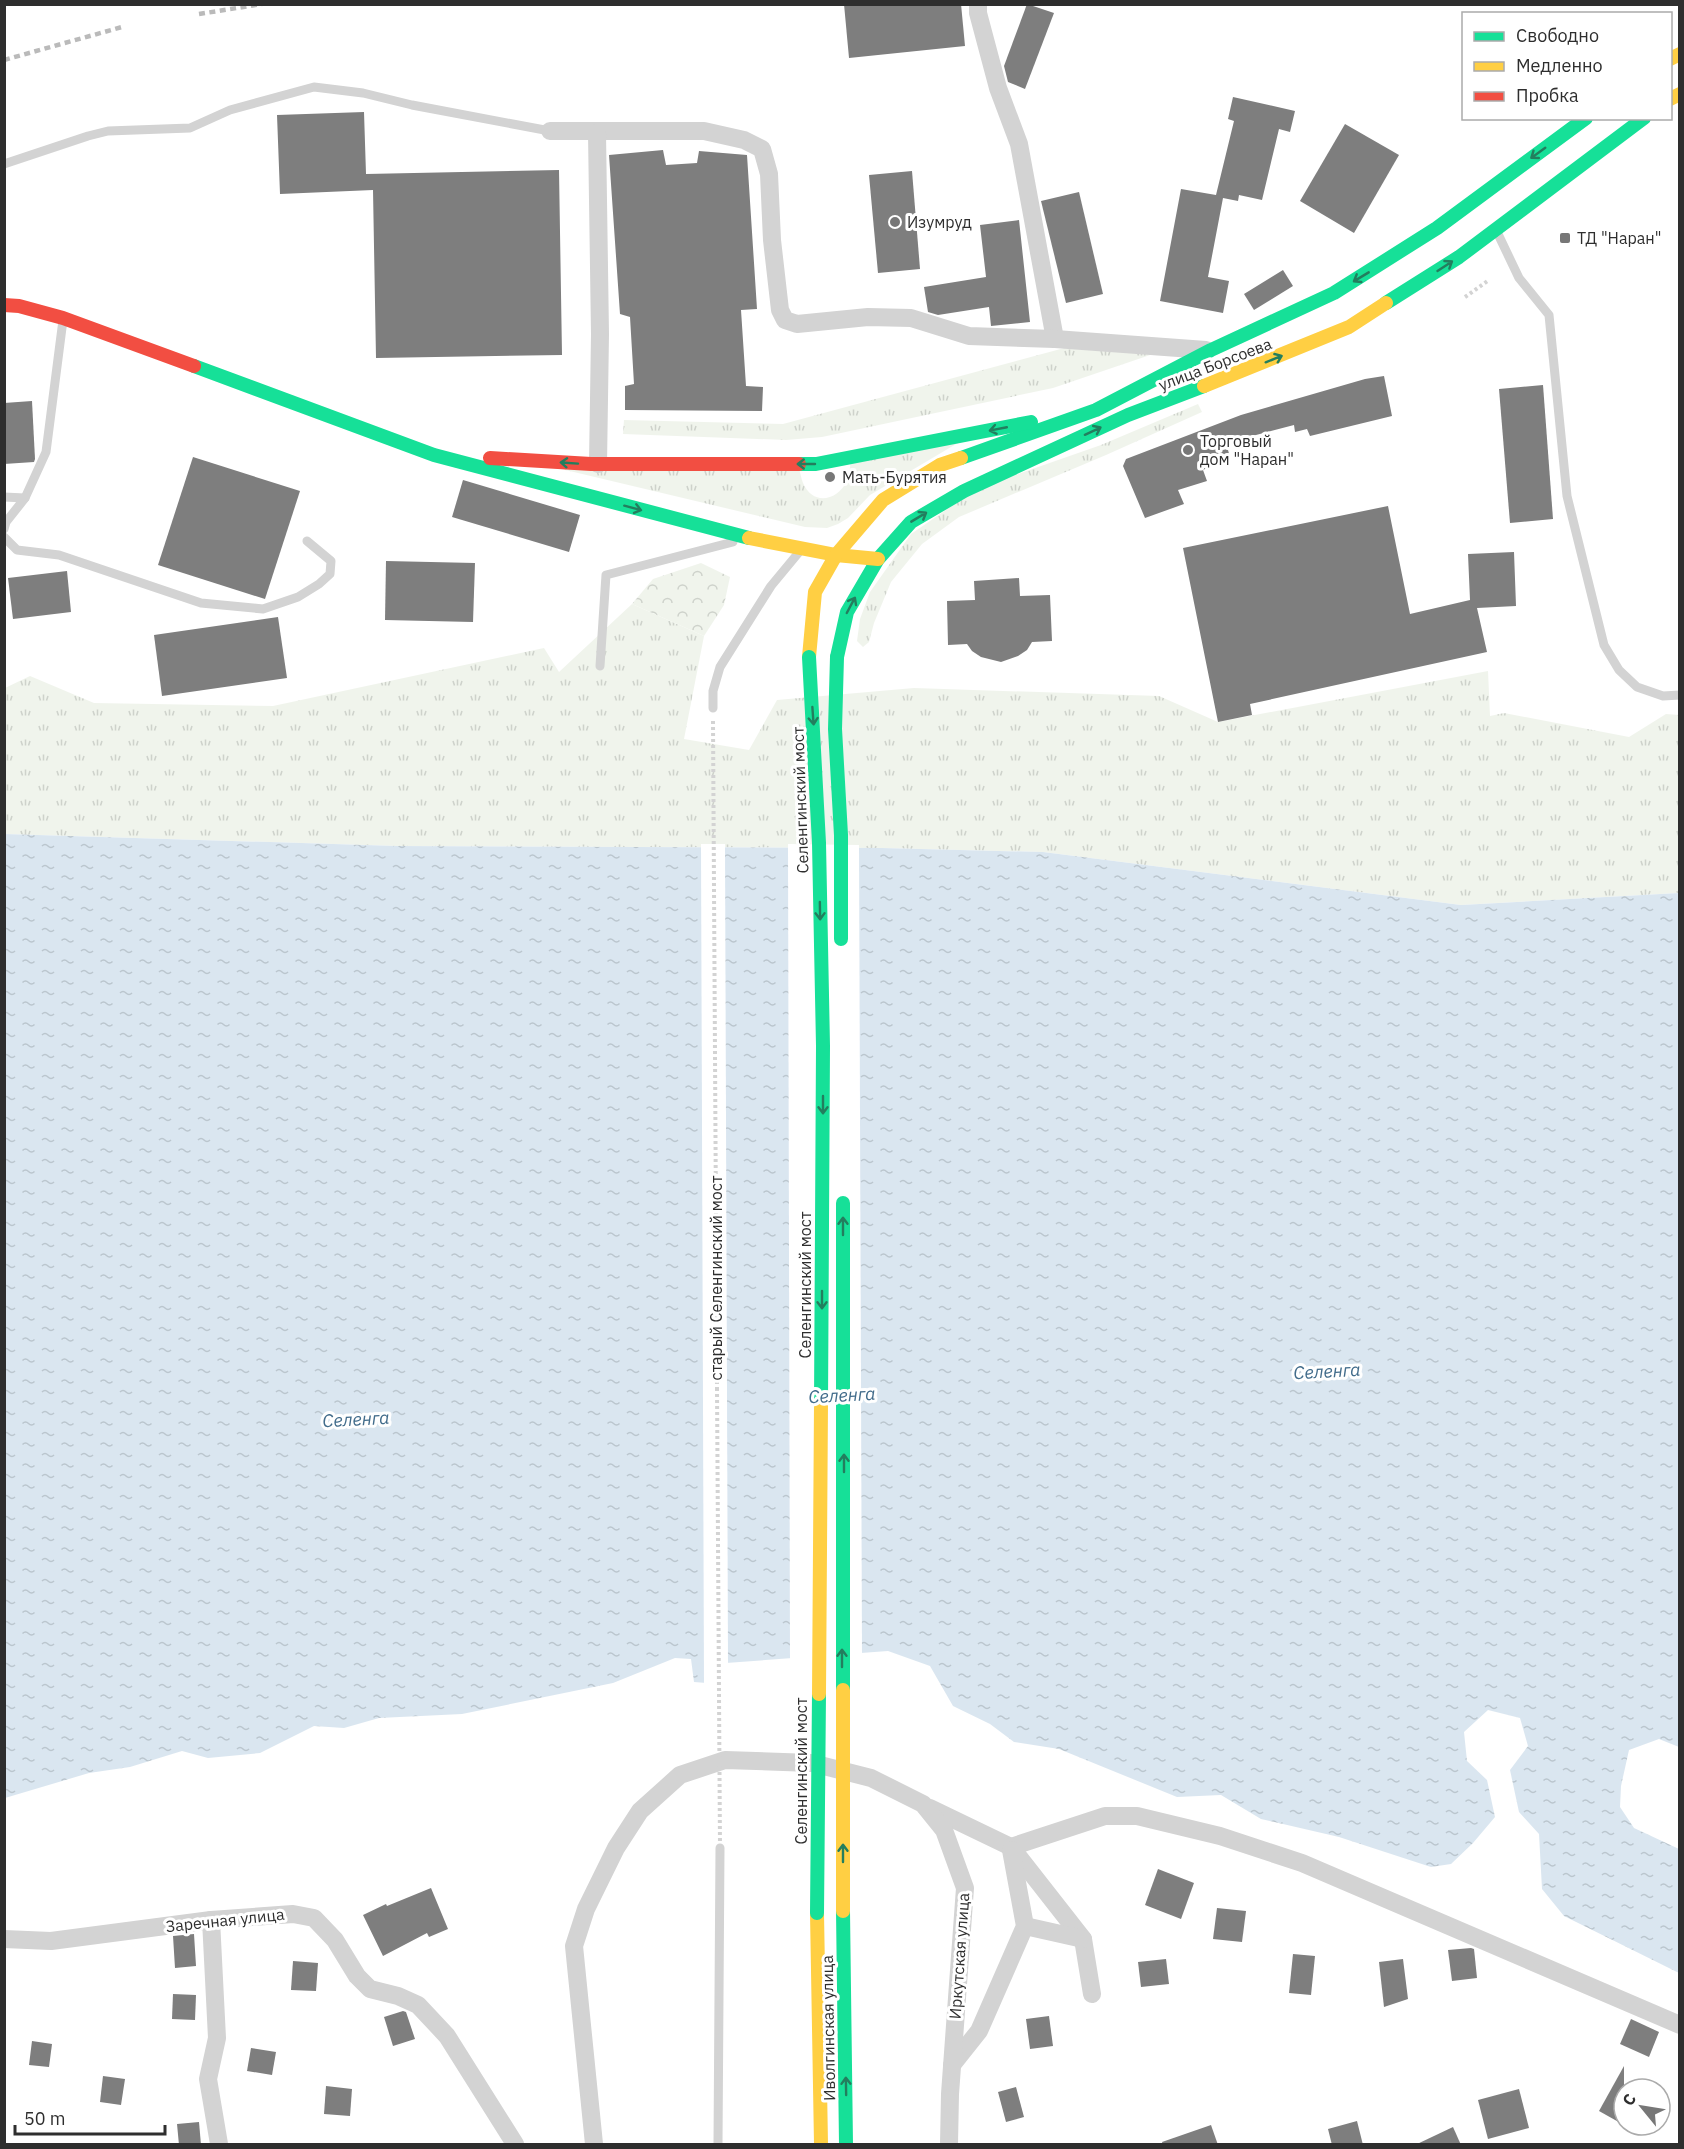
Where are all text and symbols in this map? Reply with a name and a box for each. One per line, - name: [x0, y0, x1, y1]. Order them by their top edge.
- legend: [1462, 12, 1672, 120]
- text: Свободно: [1516, 24, 1599, 47]
- text: Медленно: [1516, 54, 1603, 77]
- text: Пробка: [1516, 84, 1579, 107]
- one-way arrow: [1531, 147, 1547, 159]
- place label: Изумруд: [907, 212, 972, 232]
- marker: Изумруд: [888, 215, 902, 229]
- place label: ТД "Наран": [1577, 228, 1661, 248]
- marker: ТД "Наран": [1558, 231, 1572, 245]
- one-way arrow: [1436, 260, 1453, 272]
- one-way arrow: [1353, 272, 1371, 283]
- street label: улица Борсоева: [1156, 333, 1275, 395]
- one-way arrow: [1265, 353, 1283, 364]
- one-way arrow: [988, 424, 1008, 435]
- one-way arrow: [1084, 425, 1102, 437]
- place label: Торговый дом "Наран": [1200, 431, 1294, 469]
- marker: Торговый дом "Наран": [1181, 443, 1195, 457]
- one-way arrow: [560, 457, 580, 468]
- one-way arrow: [797, 458, 817, 470]
- place label: Мать-Бурятия: [842, 467, 947, 487]
- marker: Мать-Бурятия: [823, 470, 837, 484]
- one-way arrow: [623, 502, 642, 514]
- one-way arrow: [910, 511, 927, 523]
- one-way arrow: [846, 597, 857, 615]
- one-way arrow: [808, 705, 819, 725]
- street label: Селенгинский мост: [787, 726, 813, 874]
- one-way arrow: [815, 900, 826, 920]
- one-way arrow: [817, 1095, 829, 1115]
- street label: старый Селенгинский мост: [706, 1175, 726, 1380]
- street label: Селенгинский мост: [795, 1211, 815, 1358]
- one-way arrow: [837, 1216, 849, 1236]
- one-way arrow: [816, 1290, 828, 1310]
- water label: Селенга: [1293, 1358, 1361, 1384]
- water label: Селенга: [808, 1382, 876, 1408]
- water label: Селенга: [322, 1406, 390, 1432]
- one-way arrow: [838, 1453, 850, 1473]
- one-way arrow: [836, 1648, 848, 1668]
- street label: Селенгинский мост: [791, 1697, 811, 1844]
- one-way arrow: [837, 1843, 849, 1863]
- street label: Иркутская улица: [945, 1892, 973, 2020]
- street label: Заречная улица: [165, 1904, 286, 1936]
- street label: Иволгинская улица: [817, 1954, 839, 2101]
- one-way arrow: [840, 2077, 851, 2097]
- north arrow: [1612, 2077, 1672, 2137]
- text: С: [1618, 2090, 1640, 2109]
- scale bar: [15, 2098, 165, 2136]
- text: 50 m: [24, 2107, 66, 2130]

